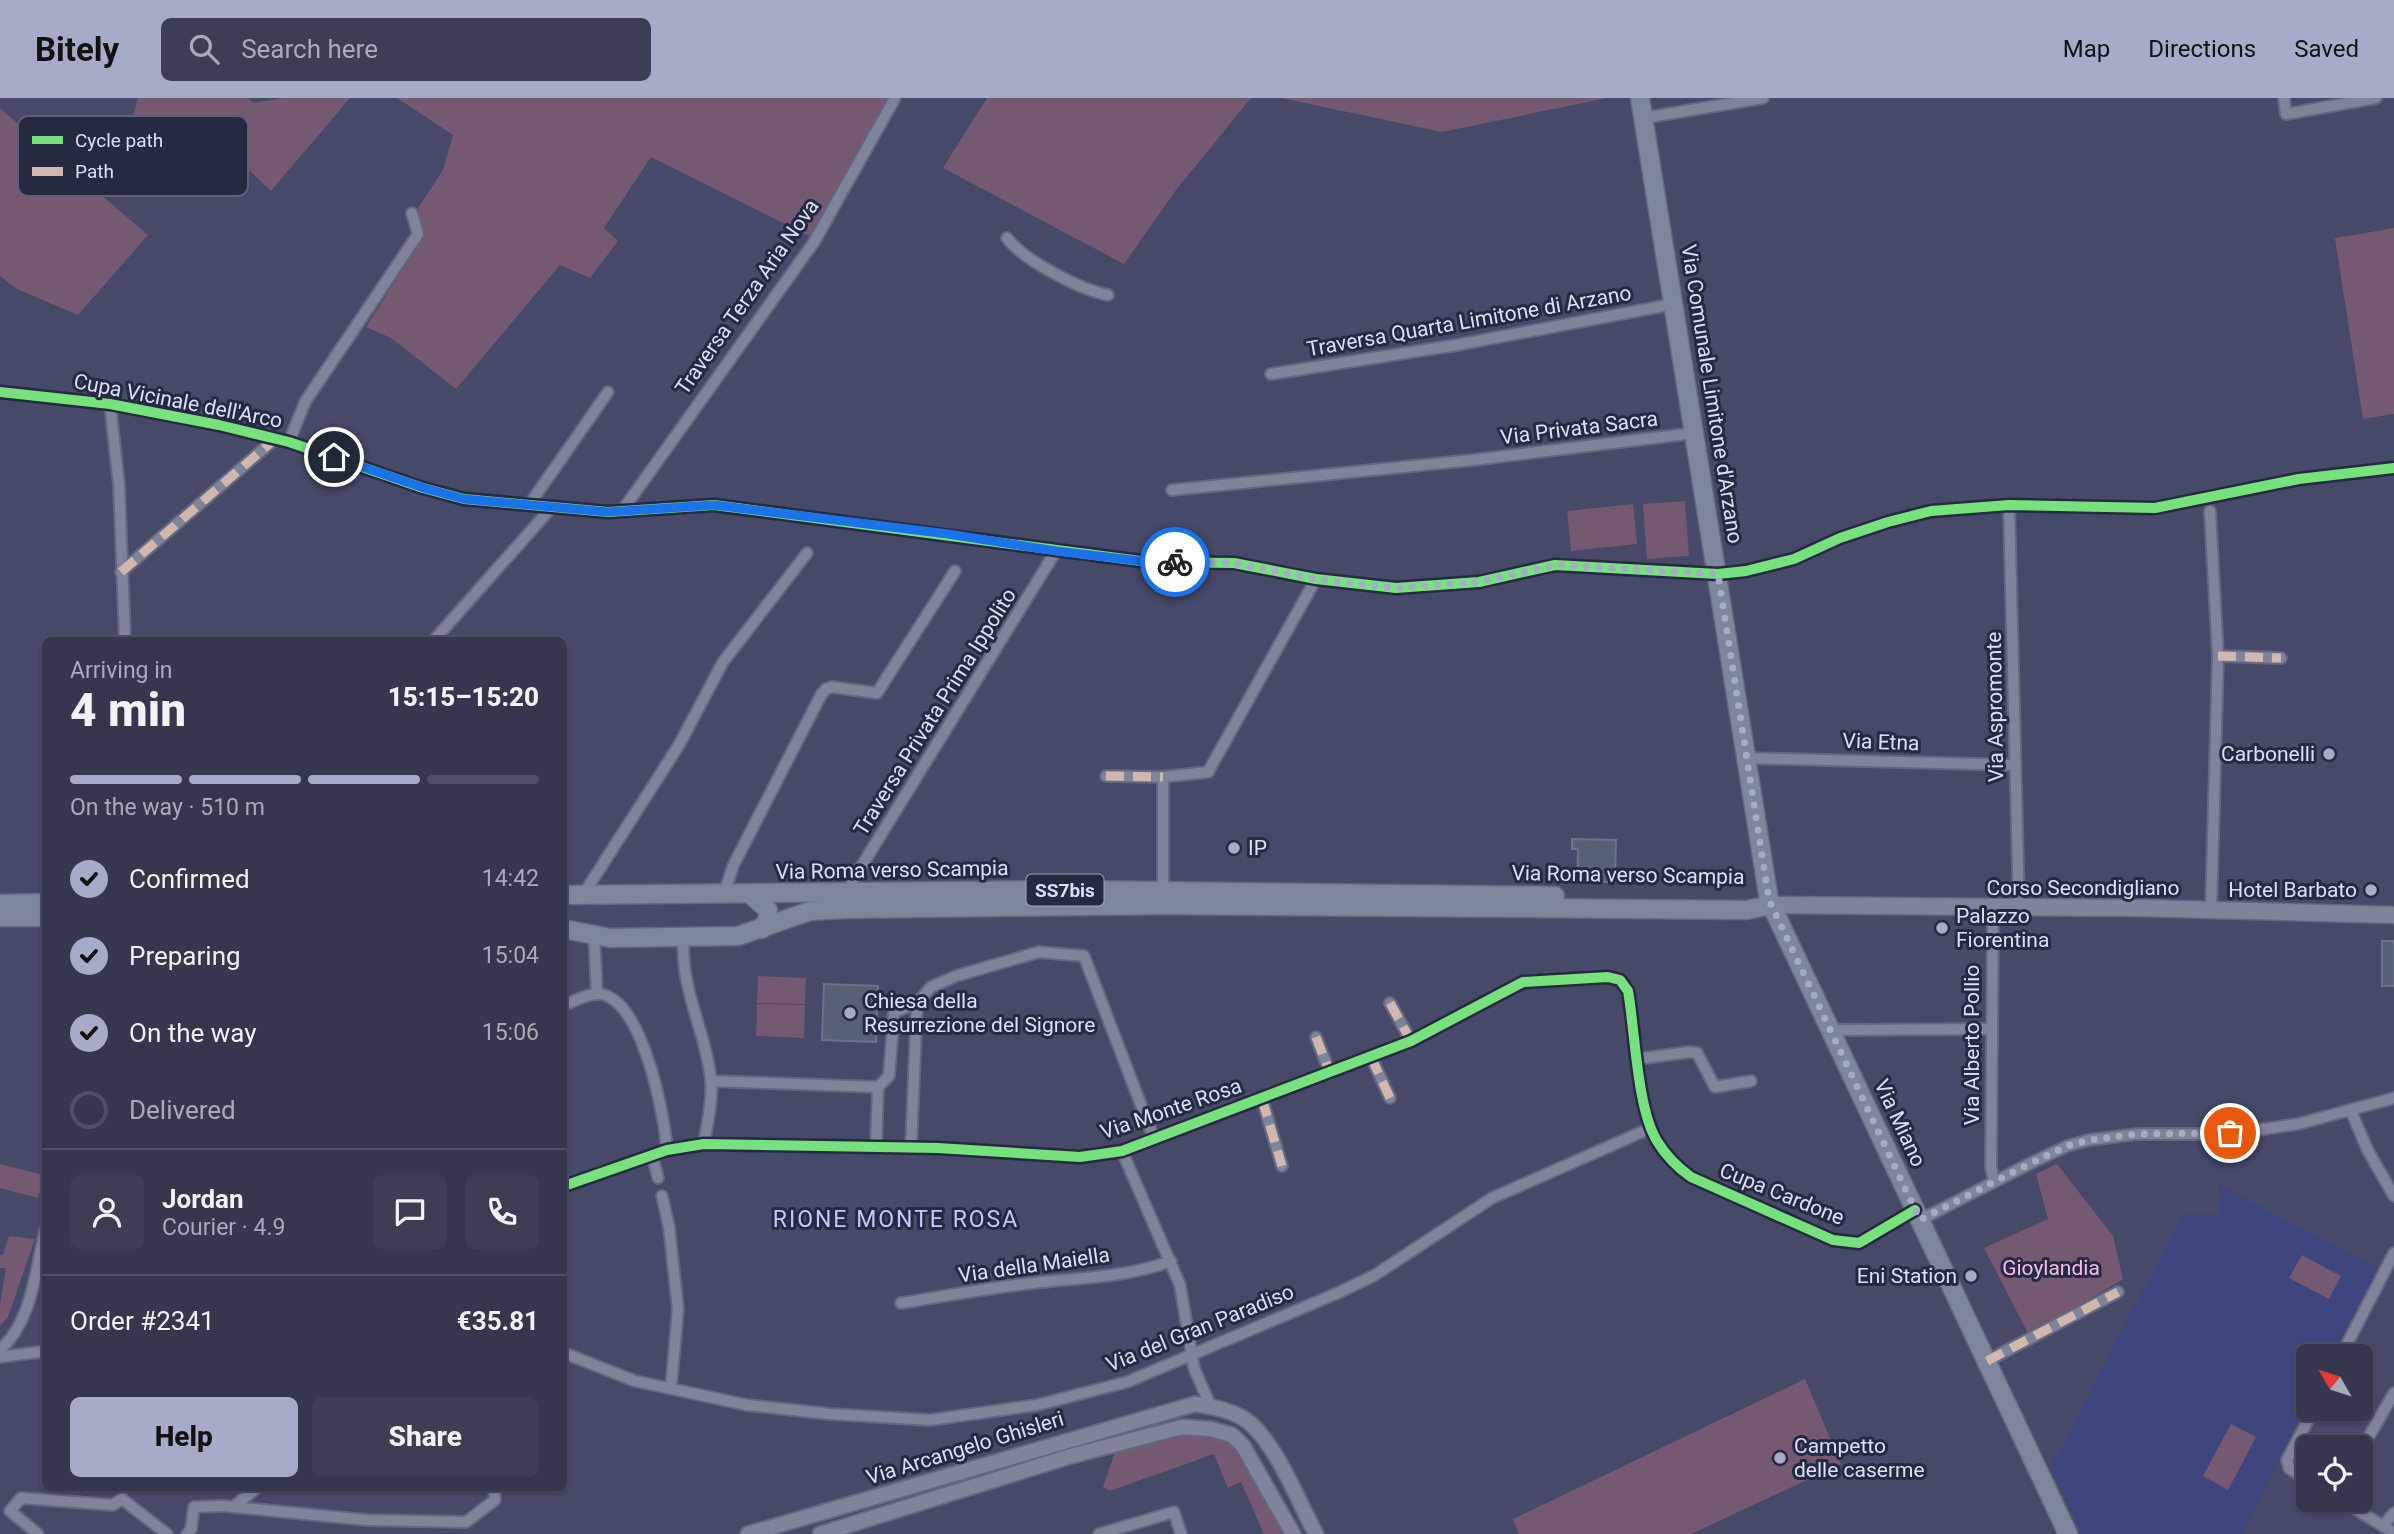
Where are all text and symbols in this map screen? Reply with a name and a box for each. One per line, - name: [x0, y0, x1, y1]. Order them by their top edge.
- search box: [161, 18, 651, 81]
- text: Bitely: [35, 30, 119, 69]
- icon: search: [185, 30, 223, 68]
- text: Search here: [241, 34, 378, 64]
- text: Map: [2063, 35, 2110, 63]
- text: Directions: [2148, 35, 2256, 63]
- text: Saved: [2294, 35, 2359, 63]
- legend: [18, 116, 248, 196]
- text: Cycle path: [75, 129, 163, 152]
- text: Path: [75, 160, 114, 183]
- street label: Traversa Terza Aria Nova: [670, 195, 824, 399]
- street label: Via Comunale Limitone d'Arzano: [1677, 243, 1747, 545]
- street label: Traversa Quarta Limitone di Arzano: [1305, 281, 1633, 361]
- street label: Cupa Vicinale dell'Arco: [72, 369, 284, 433]
- street label: Via Privata Sacra: [1499, 406, 1659, 450]
- pin: [304, 427, 364, 487]
- icon: home: [315, 438, 353, 476]
- courier: [1140, 527, 1210, 597]
- icon: bike: [1156, 543, 1194, 581]
- street label: Traversa Privata Prima Ippolito: [849, 584, 1021, 840]
- street label: Via Aspromonte: [1982, 632, 2008, 782]
- text: Arriving in: [70, 657, 173, 684]
- text: 15:15–15:20: [388, 682, 539, 712]
- text: 4 min: [70, 683, 186, 737]
- street label: Via Etna: [1842, 729, 1920, 755]
- place label: Carbonelli: [2221, 742, 2315, 766]
- marker: Carbonelli: [2321, 746, 2337, 762]
- text: On the way · 510 m: [70, 794, 265, 821]
- place label: IP: [1248, 836, 1267, 860]
- marker: IP: [1226, 840, 1242, 856]
- street label: Via Roma verso Scampia: [775, 856, 1009, 884]
- icon: check: [70, 860, 108, 898]
- street label: Via Roma verso Scampia: [1511, 861, 1745, 889]
- text: Confirmed: [129, 864, 250, 894]
- text: 14:42: [482, 865, 539, 892]
- road number: SS7bis: [1026, 874, 1104, 905]
- street label: Corso Secondigliano: [1987, 876, 2179, 900]
- place label: Hotel Barbato: [2228, 878, 2357, 902]
- marker: Hotel Barbato: [2363, 882, 2379, 898]
- place label: Palazzo Fiorentina: [1956, 904, 2049, 952]
- marker: Palazzo Fiorentina: [1934, 920, 1950, 936]
- icon: check: [70, 937, 108, 975]
- text: Preparing: [129, 941, 241, 971]
- text: 15:04: [482, 942, 539, 969]
- street label: Via Alberto Pollio: [1960, 965, 1984, 1125]
- place label: Chiesa della Resurrezione del Signore: [864, 989, 1095, 1037]
- marker: Chiesa della Resurrezione del Signore: [842, 1005, 858, 1021]
- icon: check: [70, 1014, 108, 1052]
- text: On the way: [129, 1018, 257, 1048]
- text: 15:06: [482, 1019, 539, 1046]
- street label: Via Monte Rosa: [1097, 1074, 1245, 1144]
- street label: Via Miano: [1869, 1076, 1931, 1170]
- text: Delivered: [129, 1095, 236, 1125]
- pin: [2200, 1103, 2260, 1163]
- icon: bag: [2211, 1114, 2249, 1152]
- street label: Cupa Cardone: [1716, 1158, 1848, 1230]
- button: person: [70, 1175, 144, 1249]
- button: chat: [373, 1175, 447, 1249]
- button: phone: [465, 1175, 539, 1249]
- text: Jordan: [162, 1184, 244, 1214]
- district label: RIONE MONTE ROSA: [773, 1206, 1019, 1233]
- text: Courier · 4.9: [162, 1214, 285, 1241]
- street label: Via della Maiella: [957, 1242, 1111, 1288]
- park label: Gioylandia: [2002, 1256, 2100, 1280]
- place label: Eni Station: [1857, 1264, 1957, 1288]
- marker: Eni Station: [1963, 1268, 1979, 1284]
- street label: Via del Gran Paradiso: [1103, 1279, 1297, 1377]
- text: Order #2341: [70, 1306, 215, 1336]
- text: €35.81: [457, 1306, 539, 1336]
- north arrow: [2296, 1344, 2373, 1421]
- map controls: [2296, 1344, 2373, 1512]
- button: Help: [70, 1397, 298, 1477]
- button: Share: [312, 1397, 539, 1477]
- street label: Via Arcangelo Ghisleri: [863, 1407, 1067, 1489]
- place label: Campetto delle caserme: [1794, 1434, 1925, 1482]
- button: locate: [2296, 1435, 2373, 1512]
- marker: Campetto delle caserme: [1772, 1450, 1788, 1466]

